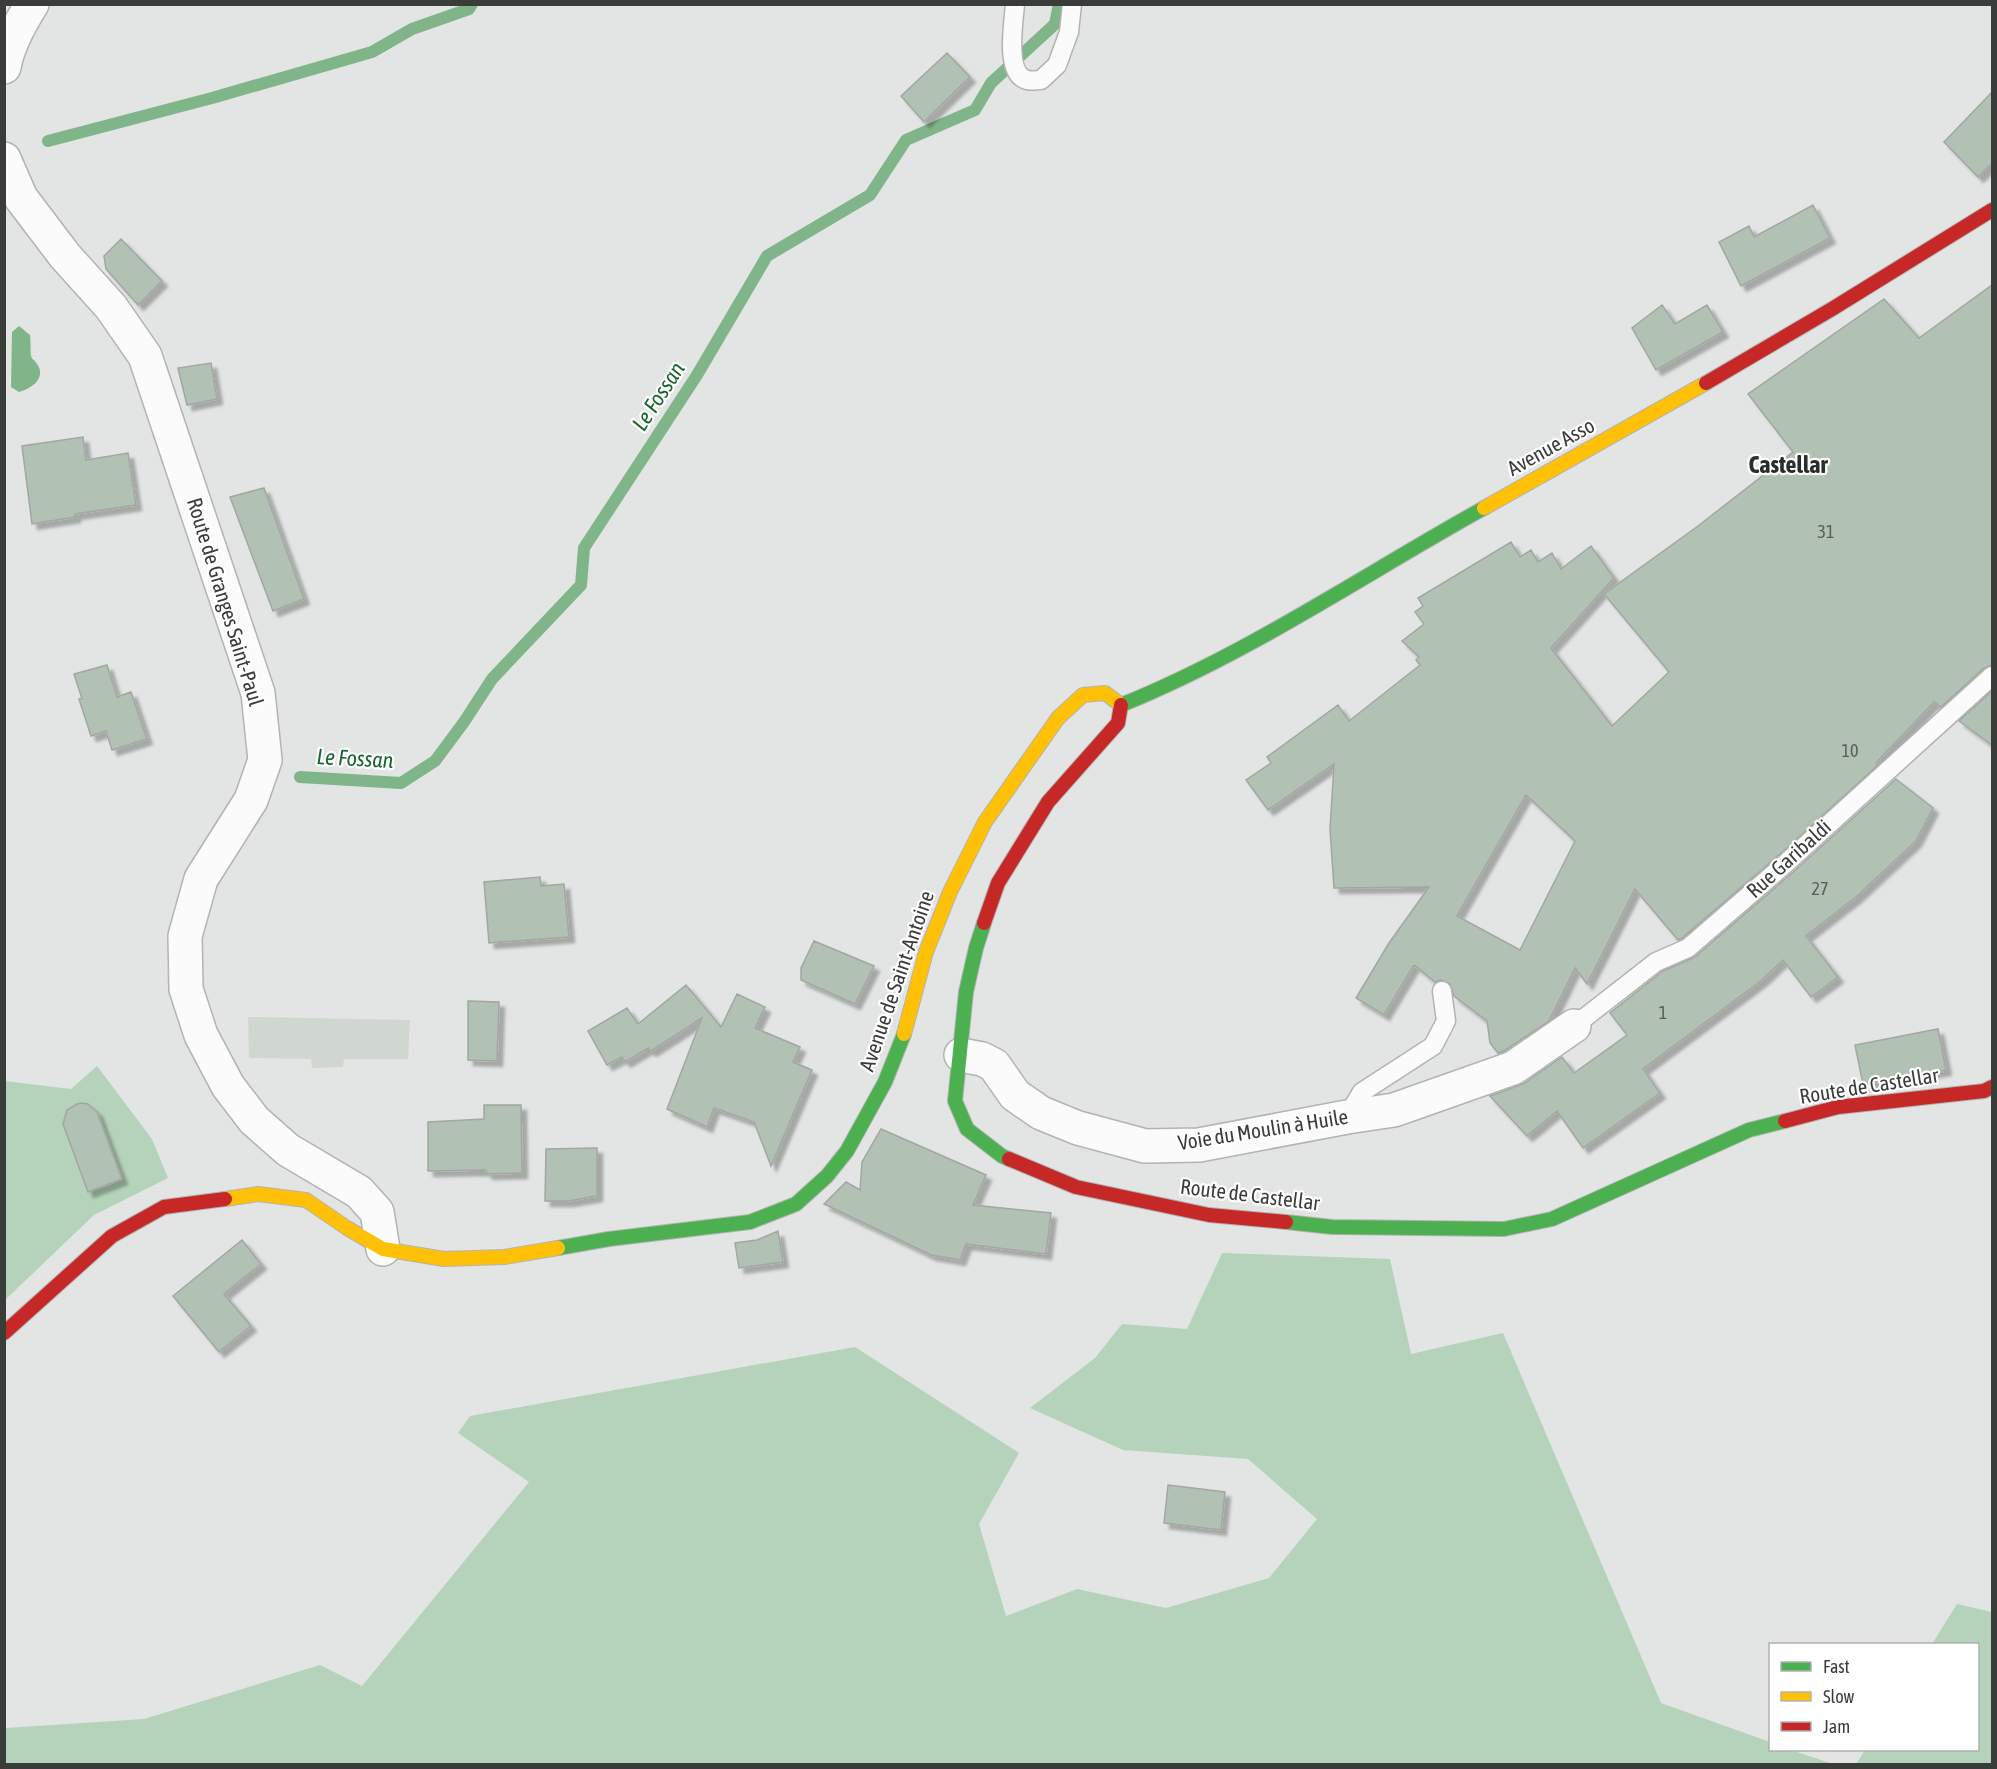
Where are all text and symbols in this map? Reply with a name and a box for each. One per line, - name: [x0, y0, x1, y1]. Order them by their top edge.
- water label: Le Fossan: [626, 356, 690, 435]
- street label: Avenue Asso: [1503, 412, 1598, 480]
- district label: Castellar: [1749, 451, 1828, 478]
- street label: Route de Granges Saint-Paul: [183, 495, 269, 709]
- house number: 31: [1818, 521, 1834, 542]
- house number: 10: [1842, 740, 1858, 761]
- water label: Le Fossan: [316, 743, 394, 773]
- street label: Rue Garibaldi: [1741, 814, 1835, 902]
- house number: 27: [1812, 878, 1828, 899]
- street label: Avenue de Saint-Antoine: [854, 887, 938, 1074]
- house number: 1: [1659, 1002, 1667, 1023]
- street label: Route de Castellar: [1798, 1062, 1941, 1108]
- street label: Voie du Moulin à Huile: [1176, 1104, 1350, 1154]
- street label: Route de Castellar: [1179, 1174, 1322, 1215]
- legend: [1769, 1643, 1979, 1751]
- text: Fast: [1823, 1656, 1850, 1677]
- text: Slow: [1823, 1686, 1854, 1707]
- text: Jam: [1823, 1716, 1850, 1737]

